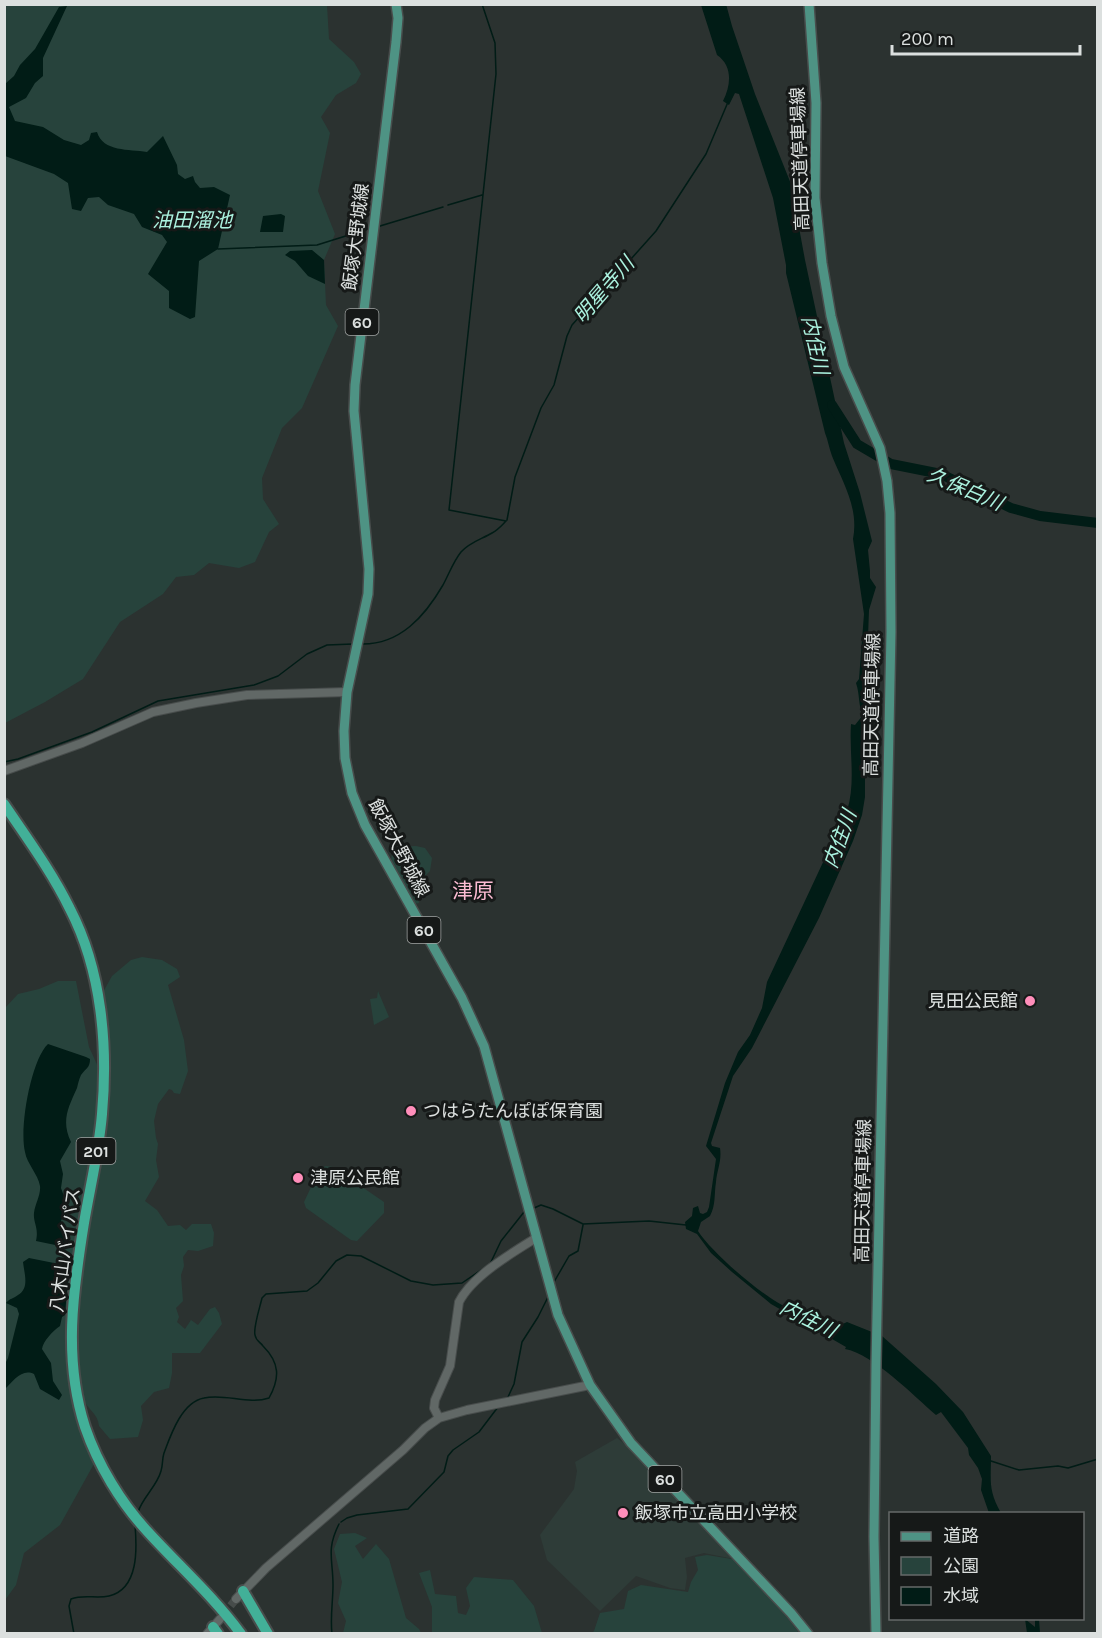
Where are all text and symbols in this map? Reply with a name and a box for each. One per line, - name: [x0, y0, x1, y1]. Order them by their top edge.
- scale bar: [892, 18, 1080, 56]
- text: 200 m: [901, 28, 954, 50]
- street label: 高田天道停車場線: [786, 87, 814, 231]
- street label: 飯塚大野城線: [339, 182, 373, 292]
- water label: 油田溜池: [152, 209, 234, 232]
- water label: 明星寺川: [569, 251, 640, 328]
- road number: 60: [346, 309, 378, 335]
- water label: 内住川: [797, 313, 833, 379]
- water label: 久保白川: [924, 463, 1008, 516]
- street label: 高田天道停車場線: [860, 633, 884, 777]
- street label: 飯塚大野城線: [364, 795, 434, 901]
- water label: 内住川: [819, 805, 862, 871]
- district label: 津原: [452, 879, 494, 903]
- road number: 60: [408, 917, 440, 943]
- place label: 見田公民館: [928, 990, 1018, 1012]
- marker: 見田公民館: [1023, 994, 1037, 1008]
- place label: つはらたんぽぽ保育園: [423, 1100, 603, 1122]
- marker: つはらたんぽぽ保育園: [404, 1104, 418, 1118]
- street label: 高田天道停車場線: [851, 1119, 875, 1263]
- road number: 201: [76, 1138, 116, 1164]
- place label: 津原公民館: [310, 1167, 400, 1189]
- marker: 津原公民館: [291, 1171, 305, 1185]
- street label: 八木山バイパス: [45, 1186, 85, 1314]
- water label: 内住川: [776, 1296, 842, 1343]
- road number: 60: [648, 1466, 682, 1492]
- place label: 飯塚市立高田小学校: [635, 1502, 797, 1524]
- marker: 飯塚市立高田小学校: [616, 1506, 630, 1520]
- legend: [889, 1512, 1084, 1620]
- text: 道路: [943, 1525, 979, 1547]
- text: 公園: [943, 1555, 979, 1577]
- text: 水域: [943, 1585, 979, 1607]

